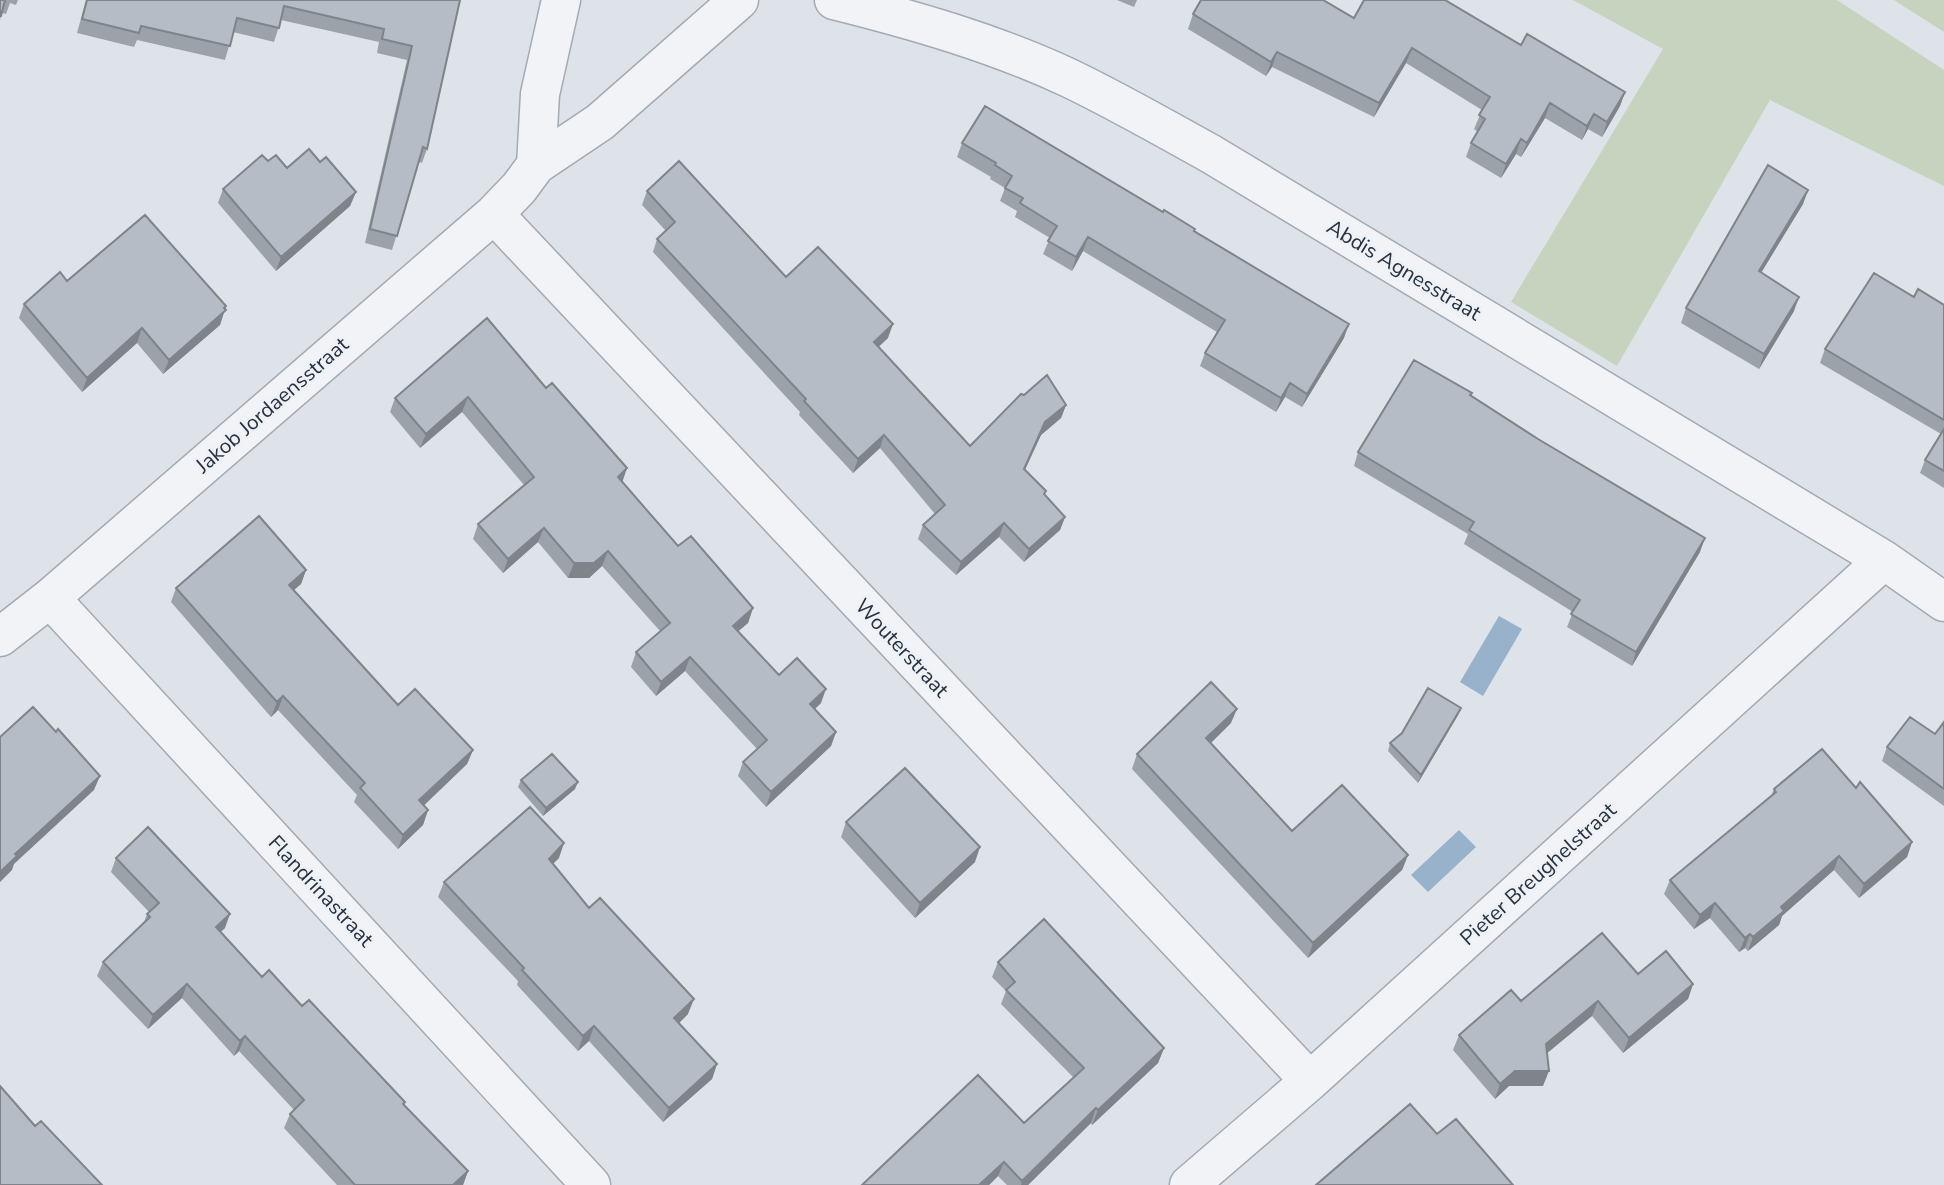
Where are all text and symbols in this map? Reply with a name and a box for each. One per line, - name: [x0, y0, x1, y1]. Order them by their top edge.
- street label: Abdis Agnesstraat: [1322, 213, 1487, 327]
- street label: Jakob Jordaensstraat: [189, 330, 355, 480]
- street label: Wouterstraat: [849, 593, 955, 704]
- street label: Pieter Breughelstraat: [1454, 796, 1623, 952]
- street label: Flandrinastraat: [262, 829, 380, 953]

